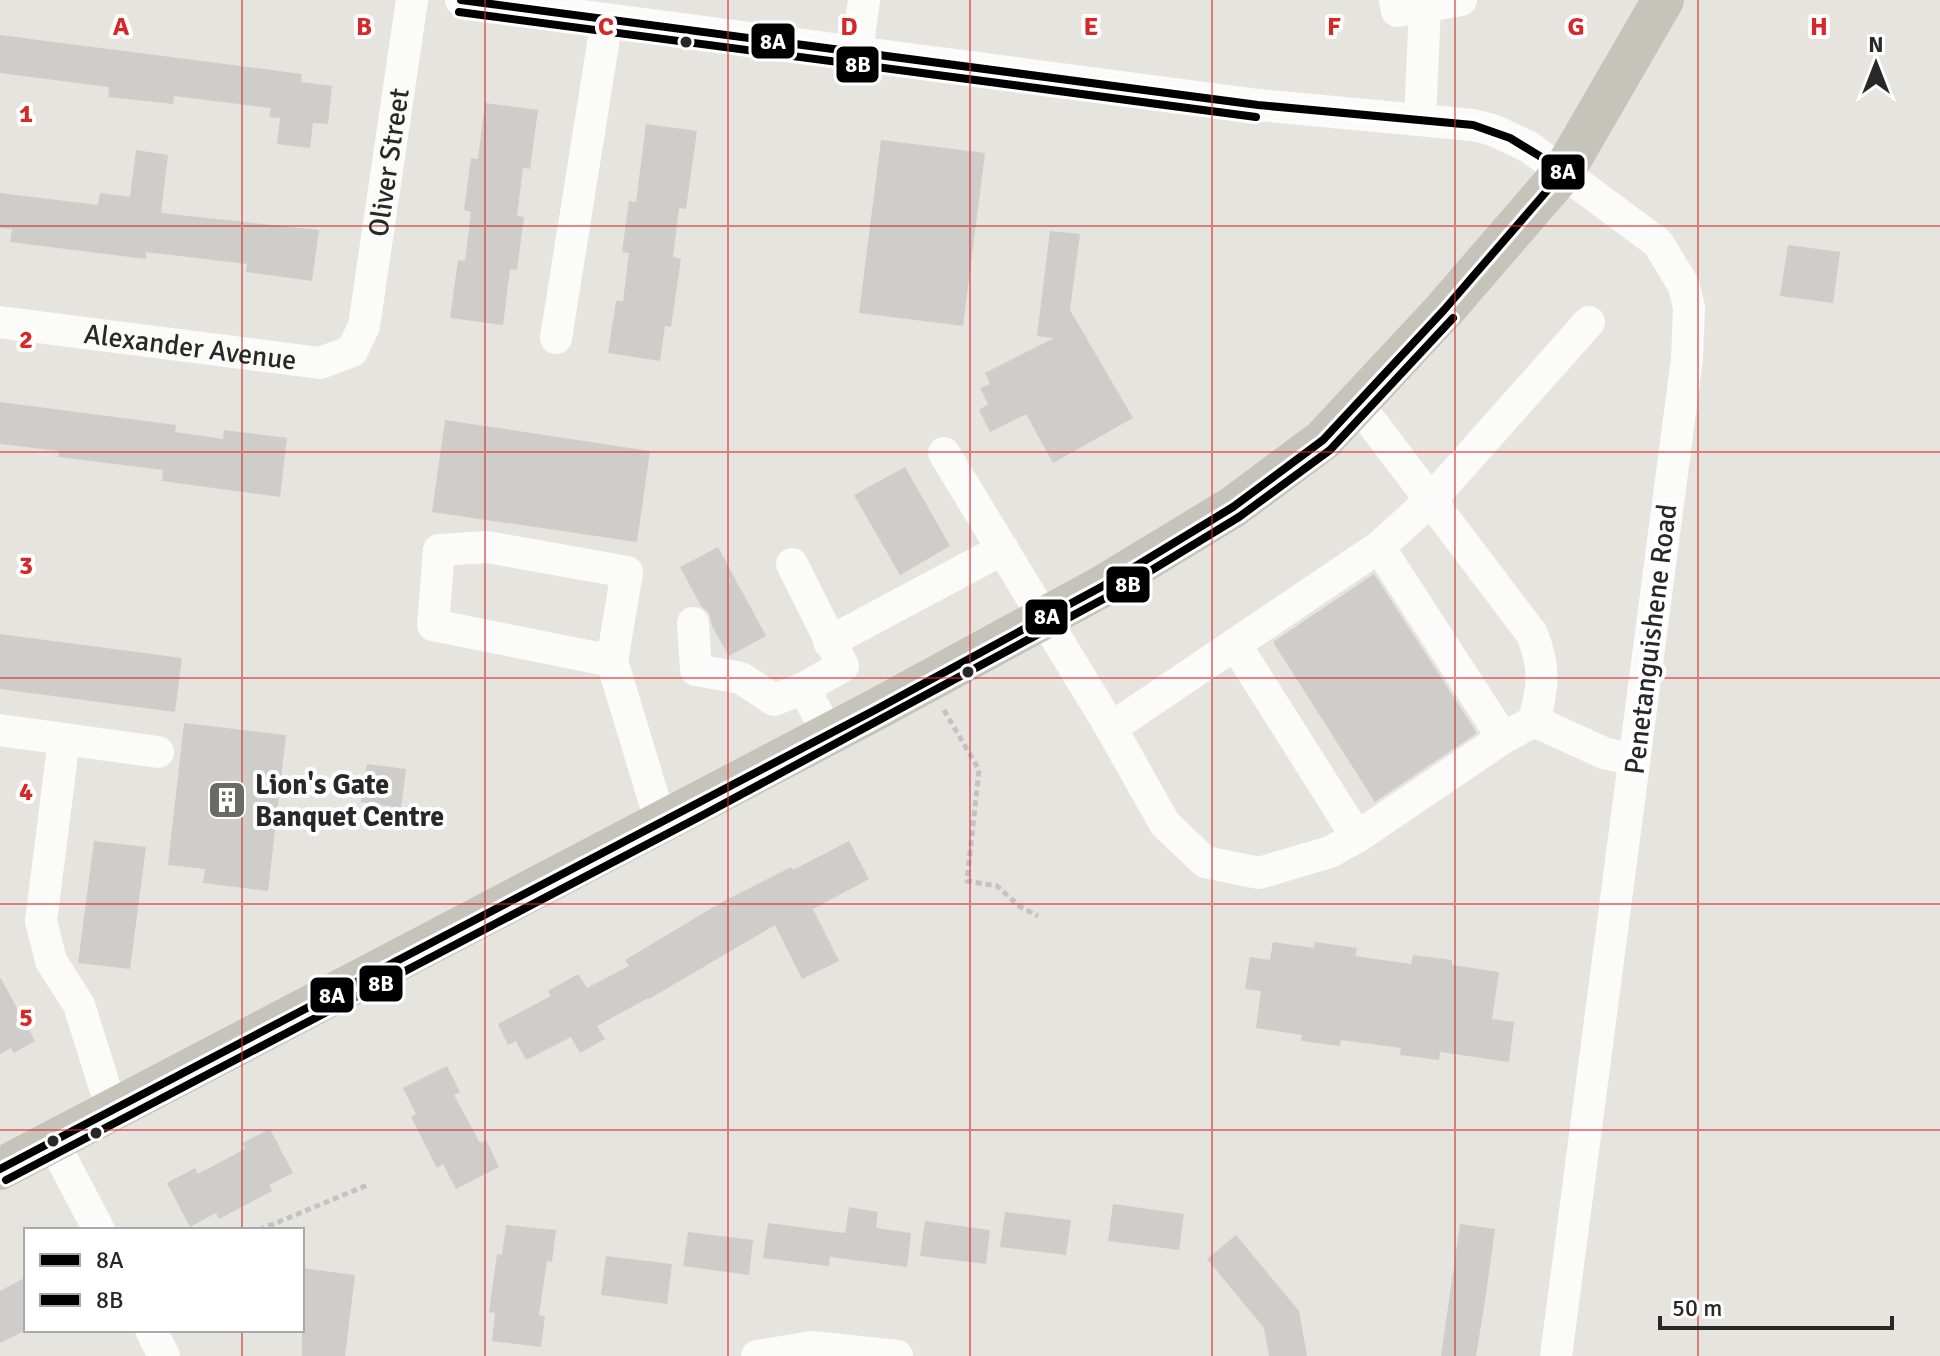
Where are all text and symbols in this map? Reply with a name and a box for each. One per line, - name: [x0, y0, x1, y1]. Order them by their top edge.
- text: A: [113, 11, 130, 43]
- text: B: [356, 11, 372, 43]
- text: C: [598, 11, 614, 43]
- text: D: [840, 11, 858, 43]
- text: E: [1084, 11, 1098, 43]
- text: F: [1327, 11, 1341, 43]
- text: G: [1567, 11, 1585, 43]
- text: H: [1810, 11, 1828, 43]
- line badge: 8A: [750, 22, 796, 60]
- north arrow: [1836, 24, 1916, 104]
- text: 8A: [760, 28, 786, 55]
- text: N: [1868, 31, 1884, 58]
- unlabelled marker: [678, 34, 694, 50]
- line badge: 8B: [835, 45, 880, 84]
- text: 8B: [845, 51, 871, 78]
- street label: Oliver Street: [361, 86, 417, 239]
- text: 1: [19, 98, 33, 130]
- line badge: 8A: [1540, 153, 1586, 191]
- text: 8A: [1550, 158, 1576, 185]
- street label: Alexander Avenue: [82, 317, 299, 378]
- text: 2: [19, 324, 33, 356]
- street label: Penetanguishene Road: [1618, 502, 1684, 776]
- text: 3: [19, 550, 33, 582]
- line badge: 8B: [1105, 565, 1151, 604]
- text: 8B: [1115, 571, 1141, 598]
- line badge: 8A: [1024, 598, 1069, 636]
- text: 8A: [1034, 603, 1060, 630]
- unlabelled marker: [960, 664, 976, 680]
- place label: Lion's Gate Banquet Centre: [255, 768, 444, 834]
- text: 4: [19, 776, 33, 808]
- building icon: Lion's Gate Banquet Centre: [206, 779, 248, 821]
- line badge: 8B: [358, 964, 404, 1003]
- text: 8B: [368, 970, 394, 997]
- line badge: 8A: [309, 976, 355, 1014]
- text: 8A: [319, 982, 345, 1009]
- text: 5: [19, 1002, 33, 1034]
- unlabelled marker: [88, 1125, 104, 1141]
- unlabelled marker: [45, 1133, 61, 1149]
- legend: [24, 1228, 304, 1332]
- text: 8A: [96, 1245, 124, 1275]
- scale bar: [1660, 1280, 1892, 1330]
- text: 8B: [96, 1285, 123, 1315]
- text: 50 m: [1672, 1293, 1722, 1323]

